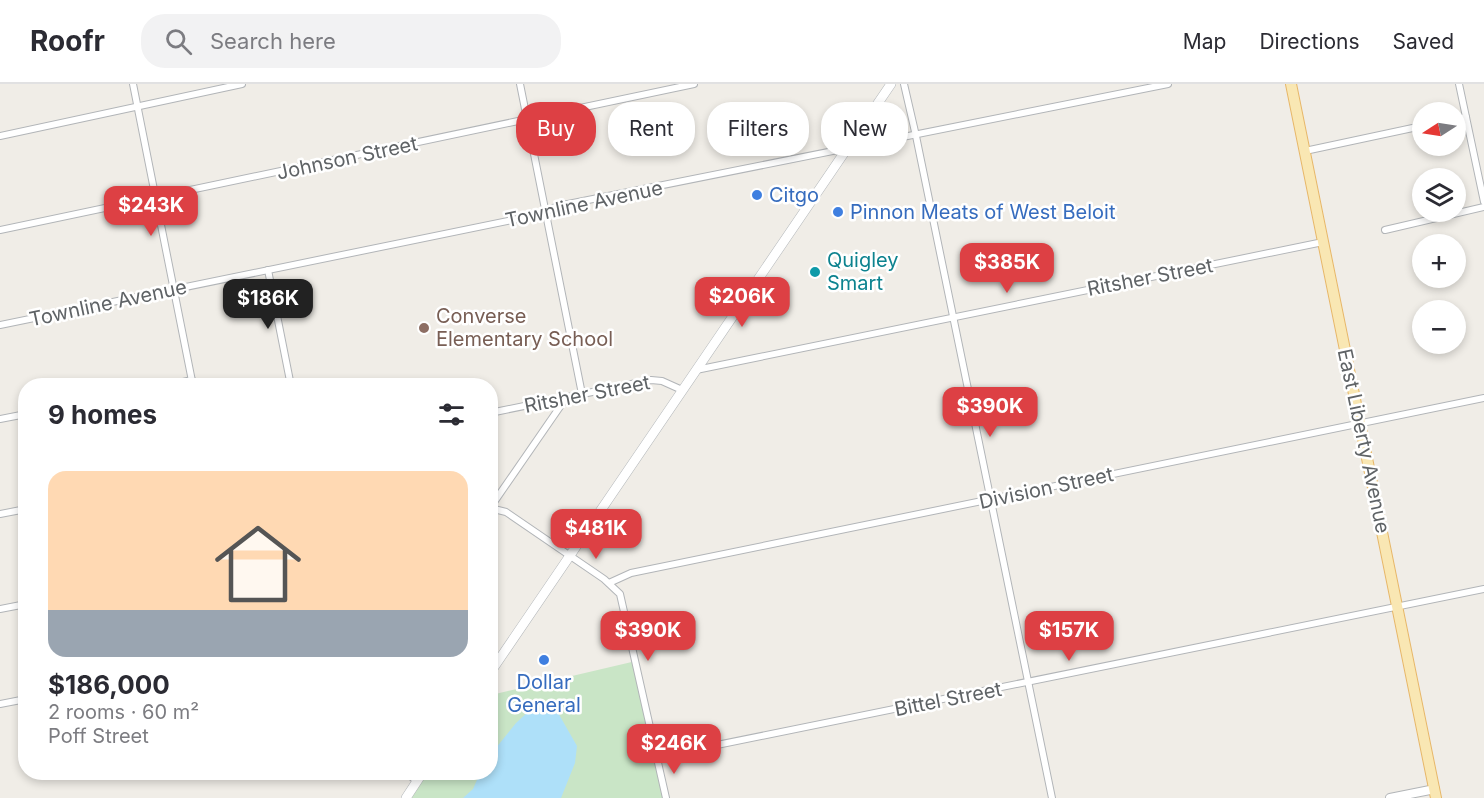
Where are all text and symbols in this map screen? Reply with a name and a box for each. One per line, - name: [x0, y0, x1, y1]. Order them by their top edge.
- search box: [141, 14, 561, 68]
- text: Roofr: [30, 24, 105, 58]
- icon: search: [162, 25, 195, 58]
- text: Search here: [210, 28, 336, 54]
- text: Map: [1183, 29, 1226, 54]
- text: Directions: [1259, 29, 1360, 54]
- text: Saved: [1393, 29, 1454, 54]
- chip: Buy: [516, 102, 596, 156]
- chip: Rent: [608, 102, 695, 156]
- chip: Filters: [707, 102, 809, 156]
- chip: New: [821, 102, 908, 156]
- north arrow: [1412, 102, 1466, 156]
- map controls: [1412, 102, 1466, 354]
- street label: Johnson Street: [274, 131, 420, 185]
- button: layers: [1412, 168, 1466, 222]
- street label: Townline Avenue: [503, 176, 665, 232]
- place label: Citgo: [769, 183, 819, 207]
- pin: $243K: [109, 186, 193, 237]
- marker: Citgo: [750, 188, 764, 202]
- text: $243K: [118, 193, 184, 217]
- place label: Pinnon Meats of West Beloit: [850, 200, 1116, 224]
- marker: Pinnon Meats of West Beloit: [831, 205, 845, 219]
- button: +: [1412, 234, 1466, 288]
- pin: $385K: [965, 243, 1049, 294]
- place label: Quigley Smart: [827, 248, 899, 295]
- text: $385K: [974, 250, 1040, 274]
- street label: Ritsher Street: [1085, 253, 1215, 301]
- marker: Quigley Smart: [808, 265, 822, 279]
- street label: Townline Avenue: [27, 275, 189, 331]
- pin: $206K: [700, 277, 784, 328]
- pin: $186K: [226, 279, 310, 330]
- text: $206K: [709, 284, 775, 308]
- text: $186K: [237, 286, 299, 310]
- button: −: [1412, 300, 1466, 354]
- place label: Converse Elementary School: [436, 304, 613, 351]
- marker: Converse Elementary School: [417, 321, 431, 335]
- street label: East Liberty Avenue: [1333, 347, 1395, 535]
- street label: Ritsher Street: [522, 370, 652, 418]
- pin: $390K: [948, 387, 1032, 438]
- text: $390K: [957, 394, 1023, 418]
- icon: filters: [435, 398, 468, 431]
- text: 9 homes: [48, 399, 157, 430]
- street label: Division Street: [977, 462, 1116, 514]
- pin: $481K: [554, 509, 638, 560]
- icon: home: [204, 510, 312, 618]
- text: $481K: [565, 516, 627, 540]
- pin: $390K: [606, 611, 690, 662]
- pin: $157K: [1027, 611, 1111, 662]
- text: $390K: [615, 618, 681, 642]
- text: $157K: [1039, 618, 1099, 642]
- marker: Dollar General: [537, 653, 551, 667]
- text: $186,000: [48, 669, 170, 700]
- place label: Dollar General: [507, 670, 581, 717]
- street label: Bittel Street: [892, 677, 1004, 721]
- text: 2 rooms · 60 m²: [48, 700, 199, 724]
- text: Poff Street: [48, 724, 149, 748]
- pin: $246K: [632, 724, 716, 775]
- text: $246K: [641, 731, 707, 755]

